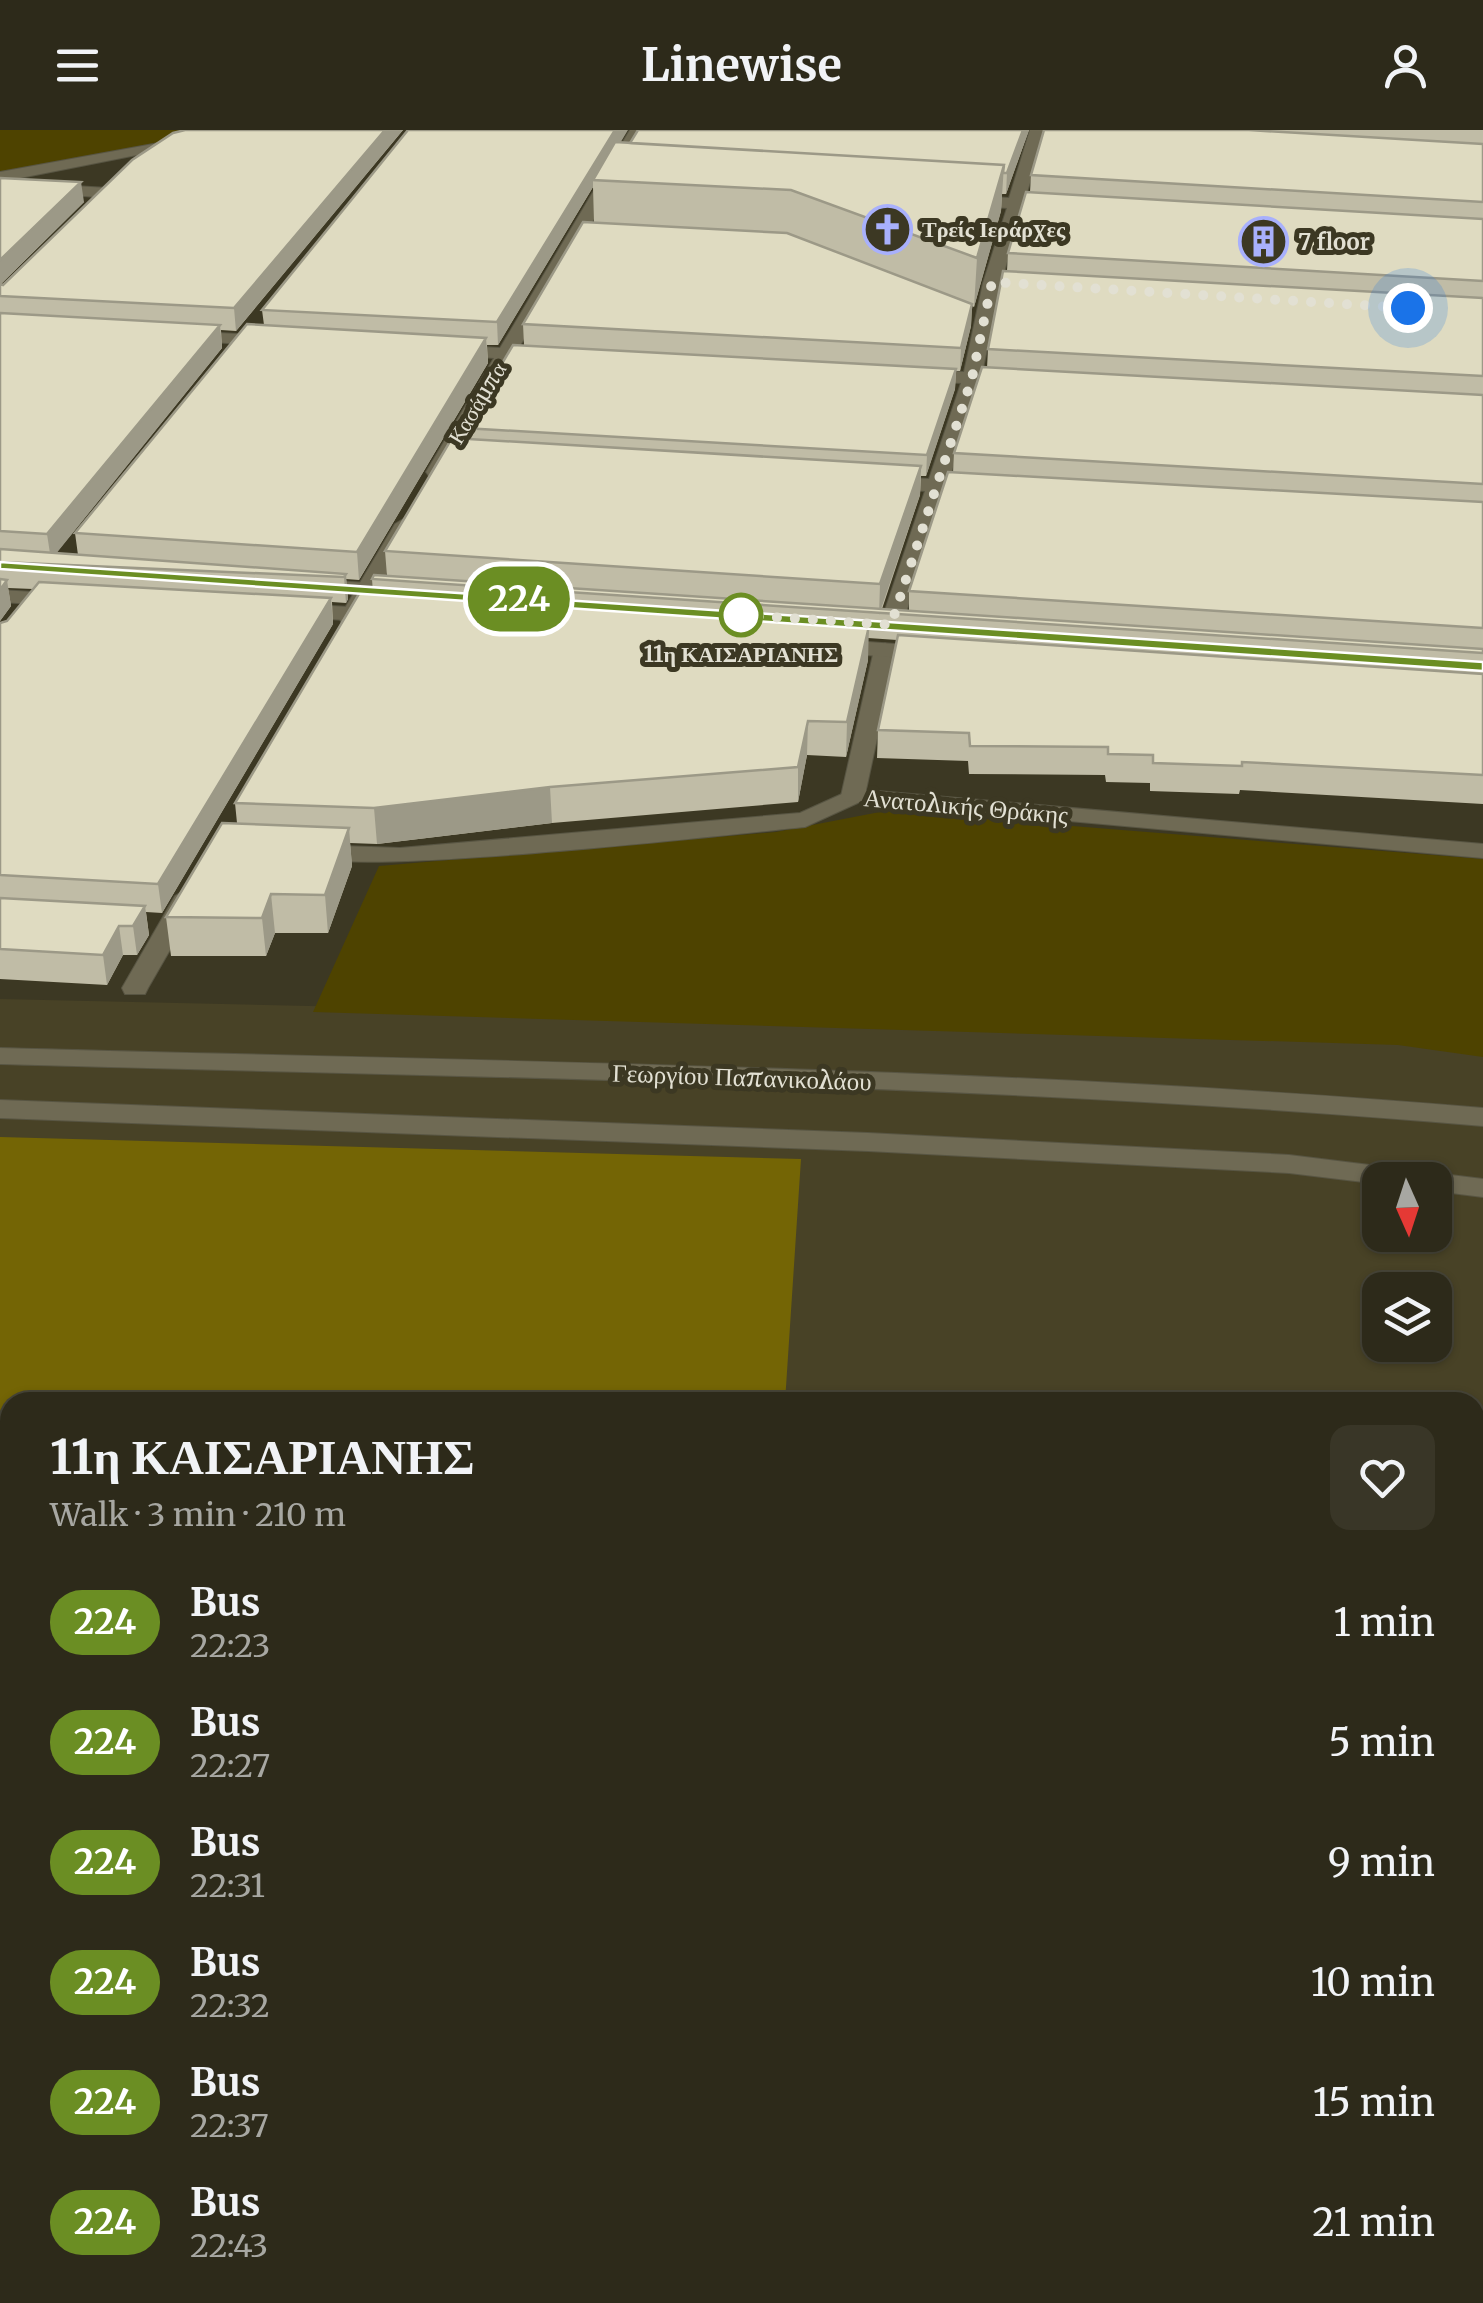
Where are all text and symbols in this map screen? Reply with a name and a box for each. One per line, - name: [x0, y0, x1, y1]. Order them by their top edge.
- text: Linewise: [641, 37, 842, 93]
- icon: menu: [50, 38, 105, 93]
- icon: person: [1378, 38, 1433, 93]
- church icon: Τρείς Ιεράρχες: [861, 203, 913, 255]
- place label: Τρείς Ιεράρχες: [922, 215, 1066, 243]
- building icon: 7 floor: [1237, 216, 1289, 268]
- place label: 7 floor: [1298, 228, 1370, 256]
- your location: [1383, 283, 1433, 333]
- street label: Κασάμπα: [442, 357, 513, 449]
- line badge: 224: [462, 566, 576, 632]
- text: 224: [488, 577, 550, 621]
- marker: 11η ΚΑΙΣΑΡΙΑΝΗΣ: [720, 594, 762, 636]
- place label: 11η ΚΑΙΣΑΡΙΑΝΗΣ: [644, 640, 838, 668]
- street label: Ανατολικής Θράκης: [862, 781, 1070, 831]
- street label: Γεωργίου Παπανικολάου: [612, 1056, 872, 1098]
- north arrow: [1362, 1162, 1452, 1252]
- map controls: [1362, 1162, 1452, 1362]
- button: layers: [1362, 1272, 1452, 1362]
- button: heart: [1330, 1425, 1435, 1530]
- text: 11η ΚΑΙΣΑΡΙΑΝΗΣ: [50, 1427, 475, 1487]
- text: Walk · 3 min · 210 m: [50, 1495, 346, 1535]
- text: Bus: [190, 1579, 260, 1626]
- text: 1 min: [1334, 1599, 1435, 1646]
- text: 224: [74, 1600, 136, 1644]
- text: 22:23: [190, 1626, 270, 1666]
- text: Bus: [190, 1699, 260, 1746]
- text: 5 min: [1329, 1719, 1435, 1766]
- text: 224: [74, 1720, 136, 1764]
- text: 22:27: [190, 1746, 270, 1786]
- text: Bus: [190, 1819, 260, 1866]
- text: 9 min: [1328, 1839, 1435, 1886]
- text: 224: [74, 1840, 136, 1884]
- text: 22:31: [190, 1866, 265, 1906]
- text: Bus: [190, 1939, 260, 1986]
- text: 10 min: [1311, 1959, 1435, 2006]
- text: 224: [74, 1960, 136, 2004]
- text: 22:32: [190, 1986, 270, 2026]
- text: Bus: [190, 2059, 260, 2106]
- text: 15 min: [1313, 2079, 1435, 2126]
- text: 224: [74, 2080, 136, 2124]
- text: 22:37: [190, 2106, 269, 2146]
- text: Bus: [190, 2179, 260, 2226]
- text: 21 min: [1312, 2199, 1435, 2246]
- text: 224: [74, 2200, 136, 2244]
- text: 22:43: [190, 2226, 268, 2266]

